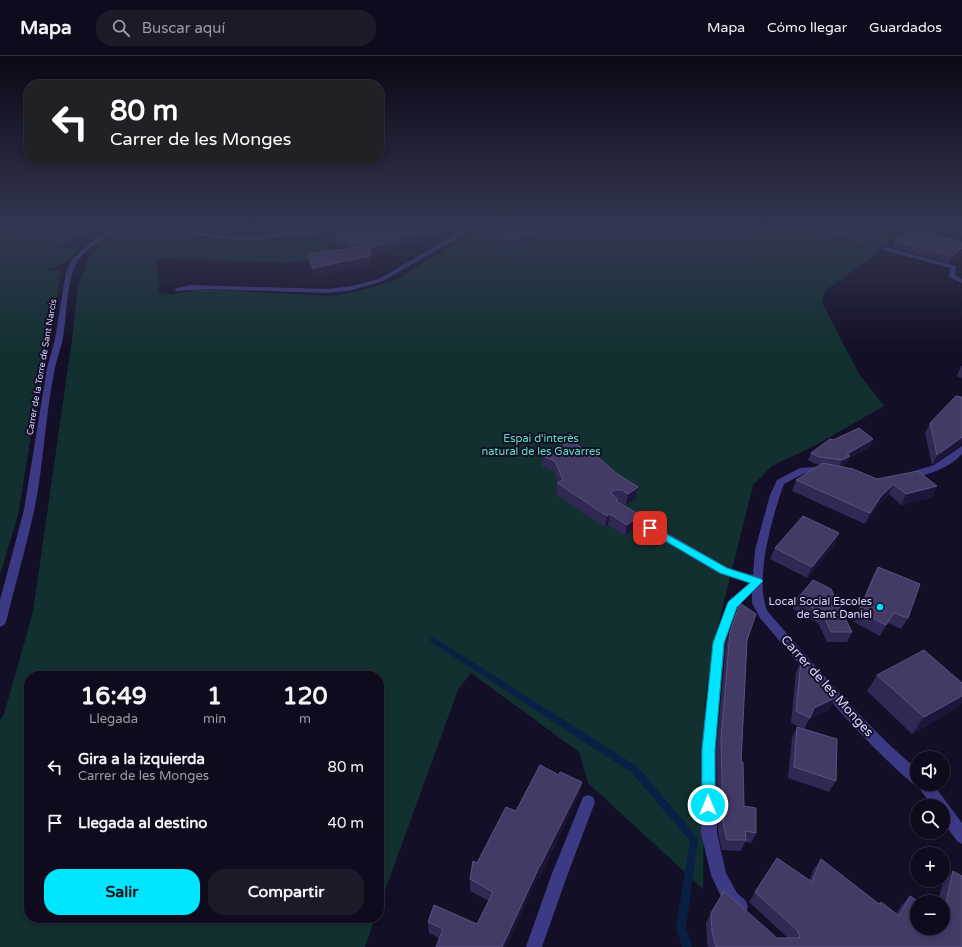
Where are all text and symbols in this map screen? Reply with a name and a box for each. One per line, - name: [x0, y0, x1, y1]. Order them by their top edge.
- search box: [96, 10, 376, 46]
- text: Mapa: [20, 17, 72, 39]
- icon: search: [110, 17, 132, 39]
- text: Buscar aquí: [142, 19, 225, 37]
- text: Mapa: [707, 19, 745, 36]
- text: Cómo llegar: [767, 19, 847, 36]
- text: Guardados: [869, 19, 942, 36]
- text: 80 m: [110, 94, 178, 128]
- icon: left: [44, 96, 96, 148]
- text: Carrer de les Monges: [110, 128, 291, 150]
- street label: Carrer de la Torre de Sant Narcís: [25, 298, 59, 436]
- park label: Espai d'interès natural de les Gavarres: [482, 432, 600, 458]
- pin: [633, 511, 667, 545]
- icon: arrive: [639, 517, 661, 539]
- place label: Local Social Escoles de Sant Daniel: [769, 595, 872, 621]
- marker: Local Social Escoles de Sant Daniel: [875, 602, 885, 612]
- street label: Carrer de les Monges: [777, 632, 877, 740]
- text: 16:49: [80, 682, 147, 711]
- text: 1: [207, 682, 222, 711]
- text: 120: [282, 682, 328, 711]
- text: Llegada: [89, 711, 138, 727]
- text: min: [203, 711, 226, 727]
- text: m: [299, 711, 311, 727]
- text: Gira a la izquierda: [78, 750, 205, 768]
- map controls: [910, 751, 950, 935]
- button: sound: [910, 751, 950, 791]
- icon: left: [44, 756, 66, 778]
- text: 80 m: [327, 758, 364, 776]
- text: Carrer de les Monges: [78, 768, 209, 784]
- position arrow: [687, 784, 729, 826]
- button: search: [910, 799, 950, 839]
- icon: arrive: [44, 812, 66, 834]
- text: Llegada al destino: [78, 814, 207, 832]
- text: 40 m: [327, 814, 364, 832]
- button: +: [910, 847, 950, 887]
- button: Salir: [44, 869, 200, 915]
- button: Compartir: [208, 869, 364, 915]
- button: −: [910, 895, 950, 935]

